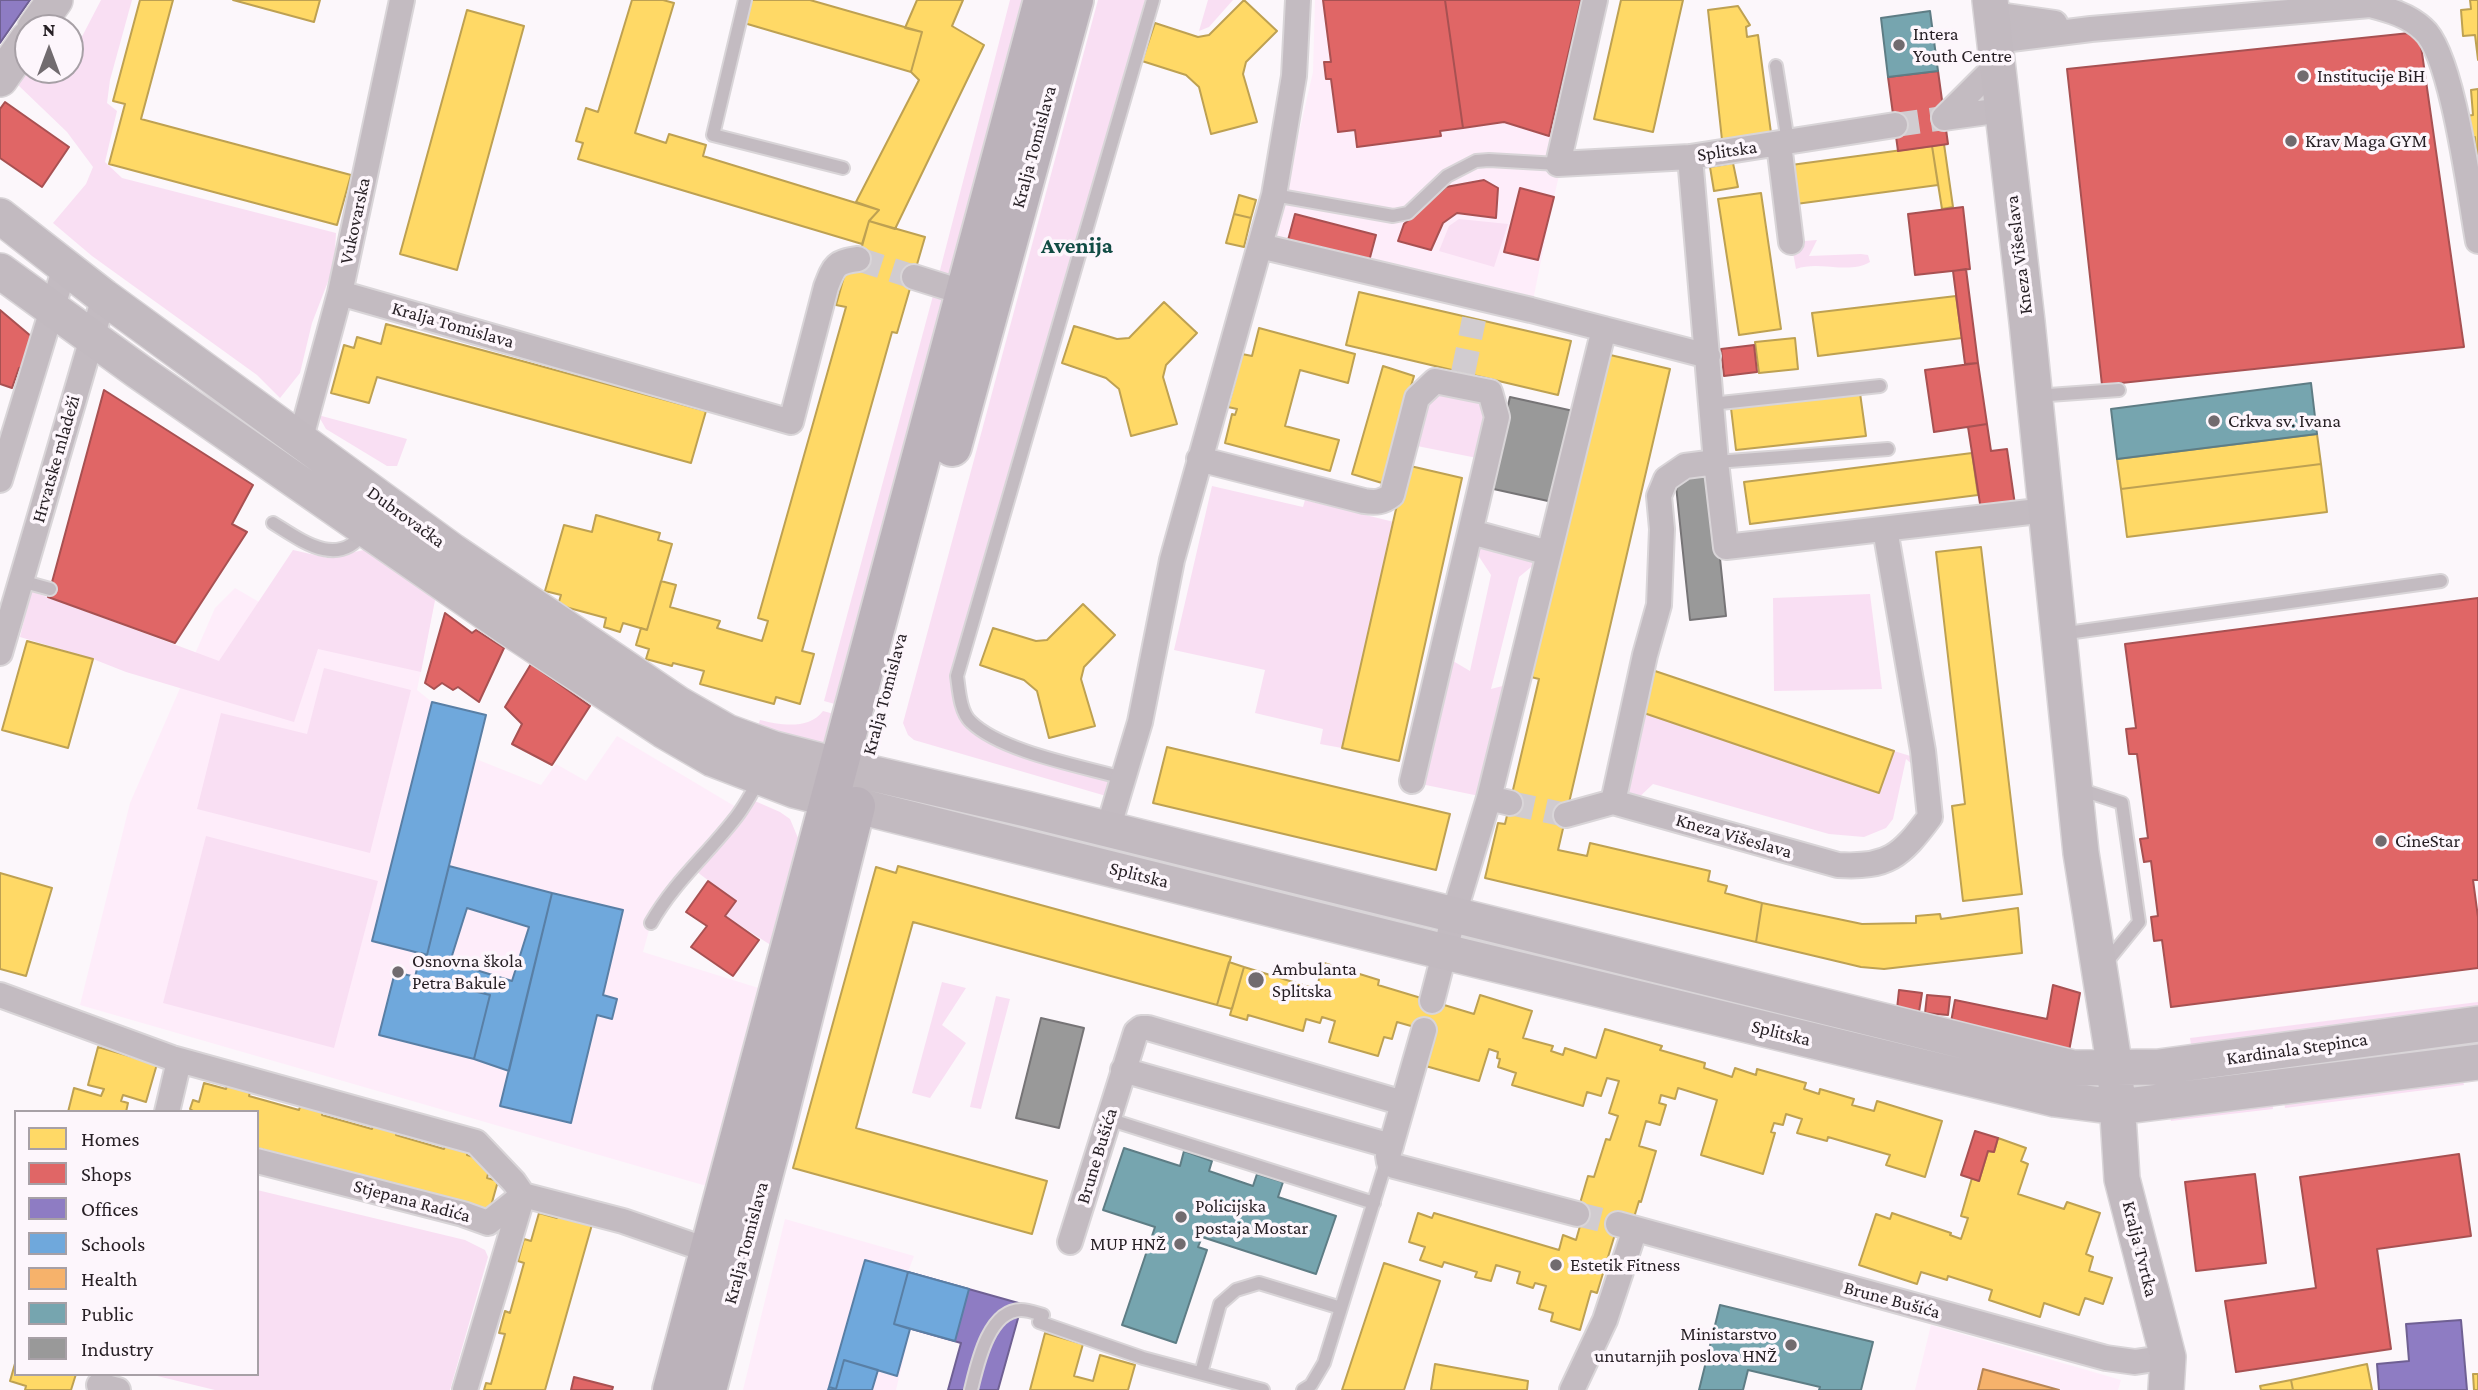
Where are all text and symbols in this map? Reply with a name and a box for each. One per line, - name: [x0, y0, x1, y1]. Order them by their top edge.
- north arrow: [14, 14, 84, 84]
- text: N: [43, 19, 55, 40]
- place label: Intera Youth Centre: [1913, 23, 2012, 67]
- marker: Intera Youth Centre: [1891, 37, 1907, 53]
- place label: Institucije BiH: [2317, 65, 2425, 87]
- marker: Institucije BiH: [2295, 68, 2311, 84]
- street label: Kralja Tomislava: [1007, 83, 1061, 211]
- place label: Krav Maga GYM: [2305, 130, 2427, 152]
- marker: Krav Maga GYM: [2283, 133, 2299, 149]
- street label: Splitska: [1696, 136, 1758, 166]
- street label: Vukovarska: [335, 175, 375, 267]
- street label: Kneza Višeslava: [2000, 194, 2038, 316]
- district label: Avenija: [1041, 232, 1113, 260]
- street label: Kralja Tomislava: [389, 297, 517, 353]
- street label: Hrvatske mladeži: [27, 393, 85, 525]
- place label: Crkva sv. Ivana: [2228, 410, 2341, 432]
- marker: Crkva sv. Ivana: [2206, 413, 2222, 429]
- street label: Dubrovačka: [362, 481, 450, 553]
- street label: Kralja Tomislava: [858, 630, 912, 758]
- street label: Kneza Višeslava: [1673, 809, 1795, 863]
- place label: CineStar: [2395, 830, 2460, 852]
- marker: CineStar: [2373, 833, 2389, 849]
- street label: Splitska: [1107, 857, 1171, 893]
- place label: Osnovna škola Petra Bakule: [412, 950, 523, 994]
- place label: Ambulanta Splitska: [1272, 958, 1357, 1002]
- marker: Osnovna škola Petra Bakule: [390, 964, 406, 980]
- marker: Ambulanta Splitska: [1246, 970, 1266, 990]
- street label: Splitska: [1749, 1015, 1813, 1051]
- street label: Kardinala Stepinca: [2225, 1028, 2369, 1070]
- street label: Brune Bušića: [1072, 1105, 1122, 1207]
- legend: [14, 1110, 259, 1376]
- text: Homes: [81, 1127, 140, 1151]
- text: Shops: [81, 1162, 132, 1186]
- street label: Stjepana Radića: [351, 1174, 473, 1228]
- street label: Kralja Tomislava: [719, 1179, 773, 1307]
- place label: Policijska postaja Mostar: [1195, 1195, 1308, 1239]
- text: Offices: [81, 1197, 139, 1221]
- street label: Kralja Tvrtka: [2117, 1199, 2163, 1299]
- marker: Policijska postaja Mostar: [1173, 1209, 1189, 1225]
- text: Schools: [81, 1232, 145, 1256]
- place label: MUP HNŽ: [1090, 1233, 1166, 1255]
- marker: MUP HNŽ: [1172, 1236, 1188, 1252]
- place label: Estetik Fitness: [1570, 1254, 1680, 1276]
- marker: Estetik Fitness: [1548, 1257, 1564, 1273]
- text: Health: [81, 1267, 137, 1291]
- street label: Brune Bušića: [1841, 1276, 1943, 1324]
- text: Public: [81, 1302, 133, 1326]
- place label: Ministarstvo unutarnjih poslova HNŽ: [1594, 1323, 1777, 1367]
- text: Industry: [81, 1337, 153, 1361]
- marker: Ministarstvo unutarnjih poslova HNŽ: [1783, 1337, 1799, 1353]

